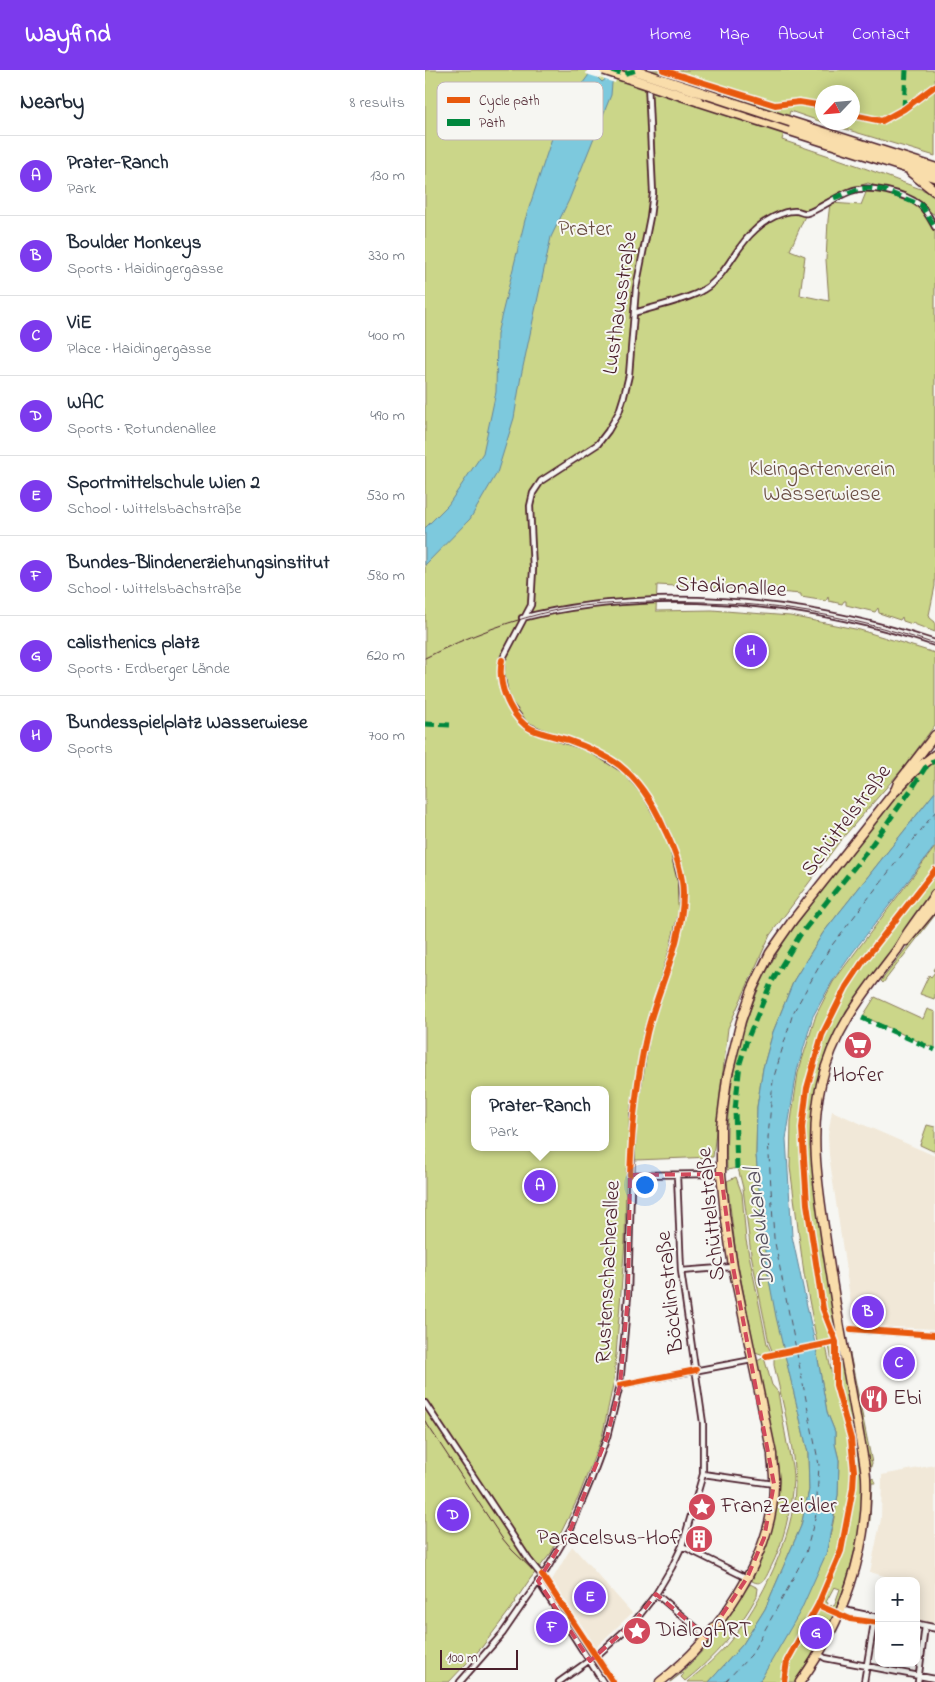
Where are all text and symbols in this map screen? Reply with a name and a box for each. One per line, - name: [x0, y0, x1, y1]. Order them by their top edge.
- text: Wayfind: [25, 18, 111, 53]
- text: Home: [650, 22, 691, 48]
- text: Map: [719, 22, 750, 48]
- text: About: [778, 22, 824, 48]
- text: Contact: [852, 22, 910, 48]
- legend: [437, 82, 603, 140]
- north arrow: [815, 85, 860, 130]
- text: Nearby: [20, 88, 84, 118]
- text: 8 results: [349, 91, 405, 115]
- text: Cycle path: [479, 91, 540, 113]
- text: Path: [479, 113, 505, 134]
- text: Prater-Ranch: [67, 150, 169, 177]
- text: A: [31, 164, 41, 188]
- text: 130 m: [370, 164, 405, 188]
- text: Park: [67, 177, 96, 201]
- park label: Prater: [558, 214, 612, 246]
- street label: Lusthausstraße: [595, 229, 647, 377]
- text: Boulder Monkeys: [67, 230, 201, 257]
- text: B: [31, 244, 41, 268]
- text: 330 m: [368, 244, 405, 268]
- text: Sports · Haidingergasse: [67, 257, 223, 281]
- text: ViE: [67, 310, 92, 337]
- text: C: [32, 324, 40, 348]
- text: 400 m: [368, 324, 405, 348]
- text: Place · Haidingergasse: [67, 337, 212, 361]
- text: WAC: [67, 390, 104, 417]
- text: D: [30, 404, 42, 428]
- text: 490 m: [370, 404, 405, 428]
- text: Sports · Rotundenallee: [67, 417, 216, 441]
- park label: Kleingartenverein Wasserwiese: [749, 454, 895, 511]
- text: Sportmittelschule Wien 2: [67, 470, 260, 497]
- text: E: [31, 484, 41, 508]
- text: 530 m: [366, 484, 405, 508]
- text: School · Wittelsbachstraße: [67, 497, 242, 521]
- text: Bundes-Blindenerziehungsinstitut: [67, 550, 330, 577]
- text: F: [31, 564, 41, 588]
- text: 580 m: [367, 564, 405, 588]
- street label: Stadionallee: [675, 569, 787, 607]
- text: School · Wittelsbachstraße: [67, 577, 242, 601]
- text: calisthenics platz: [67, 630, 199, 657]
- pin: H: [735, 632, 767, 670]
- text: G: [31, 644, 41, 668]
- text: 620 m: [367, 644, 405, 668]
- text: Sports · Erdberger Lände: [67, 657, 230, 681]
- text: Bundesspielplatz Wasserwiese: [67, 710, 308, 737]
- text: H: [31, 724, 41, 748]
- text: 700 m: [368, 724, 405, 748]
- text: Sports: [67, 737, 113, 761]
- street label: Schüttelstraße: [794, 758, 900, 884]
- supermarket icon: Hofer: [843, 1030, 873, 1060]
- place label: Hofer: [832, 1060, 884, 1092]
- popup: [471, 1086, 609, 1151]
- text: Prater-Ranch: [489, 1093, 591, 1120]
- text: Park: [489, 1120, 518, 1144]
- street label: Schüttelstraße: [689, 1146, 735, 1282]
- water label: Donaukanal: [736, 1163, 786, 1290]
- pin: A: [524, 1167, 556, 1205]
- your location: [632, 1172, 658, 1198]
- street label: Rustenschacherallee: [588, 1180, 630, 1364]
- street label: Böcklinstraße: [649, 1229, 693, 1356]
- pin: B: [852, 1293, 884, 1331]
- pin: C: [883, 1344, 915, 1382]
- place label: Ebi: [893, 1383, 922, 1415]
- restaurant icon: Ebi: [859, 1384, 889, 1414]
- place label: Franz Zeidler: [720, 1491, 837, 1523]
- place icon: Franz Zeidler: [687, 1492, 717, 1522]
- pin: D: [437, 1496, 469, 1534]
- place label: Paracelsus-Hof: [537, 1523, 681, 1555]
- building icon: Paracelsus-Hof: [684, 1524, 714, 1554]
- map controls: [875, 1577, 920, 1667]
- button: +: [875, 1577, 920, 1622]
- pin: E: [574, 1578, 606, 1616]
- pin: F: [536, 1608, 568, 1646]
- pin: G: [800, 1614, 832, 1652]
- place label: DialogART: [655, 1615, 752, 1648]
- place icon: DialogART: [622, 1616, 652, 1646]
- button: −: [875, 1622, 920, 1667]
- scale bar: [440, 1647, 517, 1670]
- text: 100 m: [447, 1648, 478, 1669]

